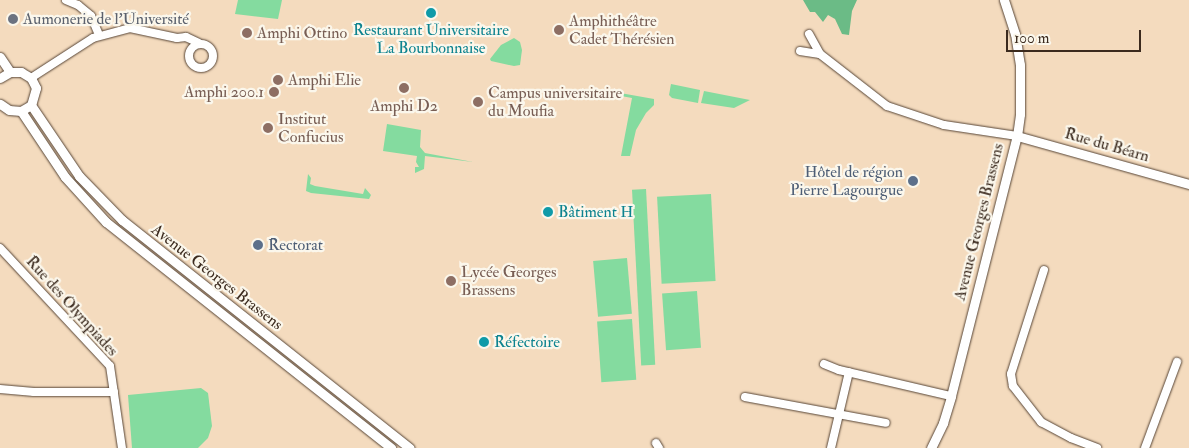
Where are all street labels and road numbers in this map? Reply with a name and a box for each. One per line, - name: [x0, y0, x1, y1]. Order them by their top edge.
- street label: Rue du Béarn: [1062, 124, 1152, 166]
- street label: Avenue Georges Brassens: [950, 141, 1008, 303]
- street label: Avenue Georges Brassens: [148, 220, 286, 334]
- street label: Rue des Olympiades: [22, 252, 122, 360]

